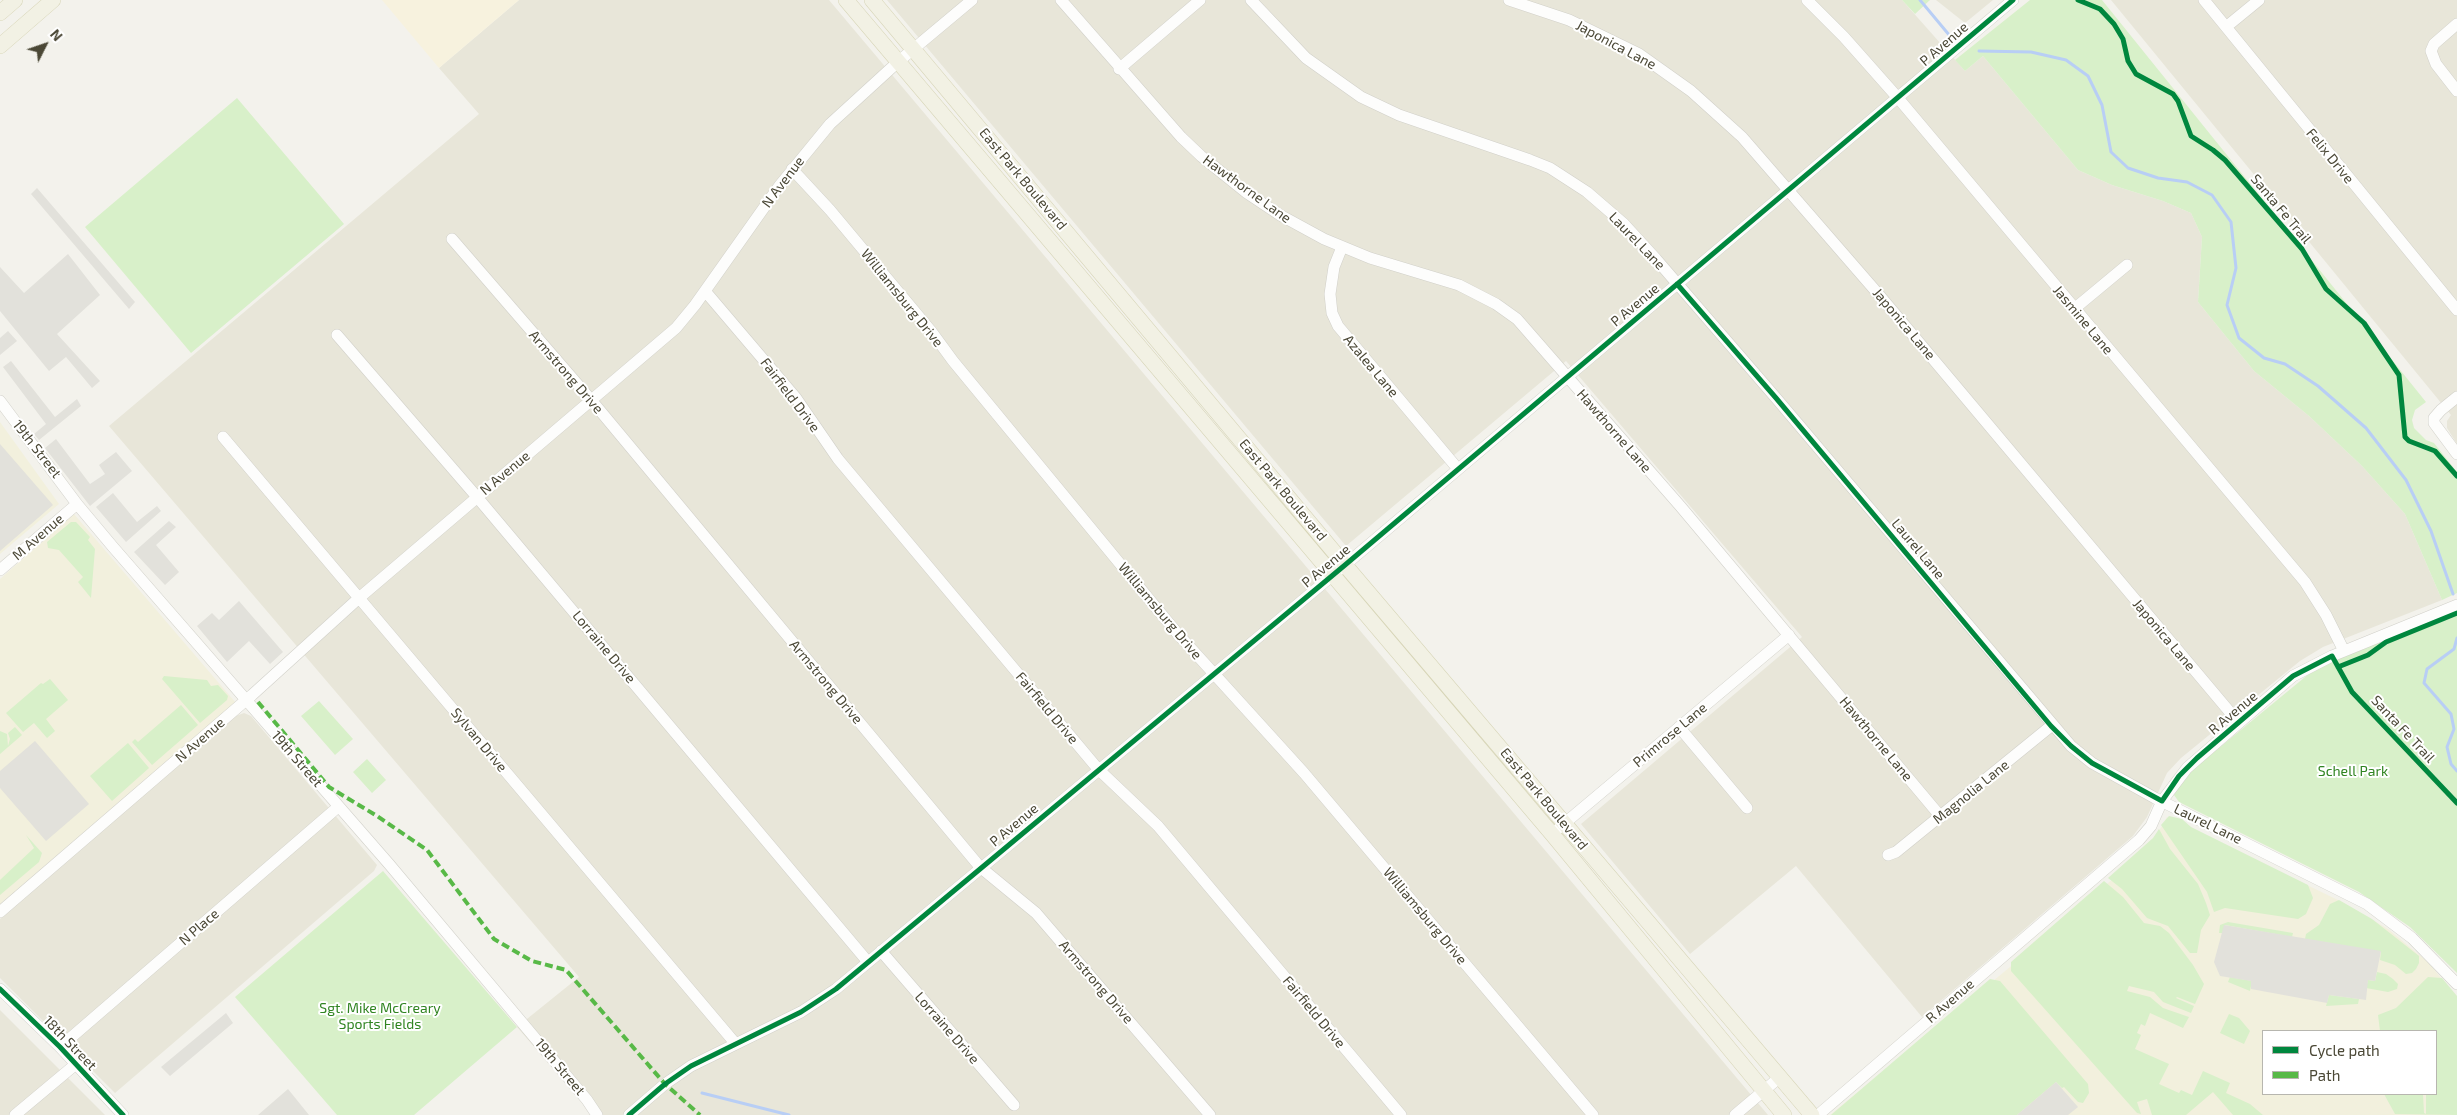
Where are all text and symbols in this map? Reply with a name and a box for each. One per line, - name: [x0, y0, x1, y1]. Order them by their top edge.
- street label: Japonica Lane: [1573, 17, 1659, 73]
- street label: P Avenue: [1916, 19, 1972, 69]
- north arrow: [20, 20, 70, 70]
- text: N: [47, 25, 66, 44]
- street label: East Park Boulevard: [976, 125, 1070, 233]
- street label: Felix Drive: [2303, 125, 2357, 187]
- street label: Hawthorne Lane: [1200, 151, 1294, 227]
- street label: N Avenue: [758, 153, 808, 211]
- street label: Santa Fe Trail: [2247, 171, 2315, 247]
- street label: Laurel Lane: [1605, 209, 1669, 273]
- street label: Williamsburg Drive: [857, 246, 947, 350]
- street label: P Avenue: [1607, 280, 1663, 330]
- street label: Jasmine Lane: [2049, 282, 2117, 358]
- street label: Japonica Lane: [1869, 285, 1939, 363]
- street label: Armstrong Drive: [525, 327, 607, 417]
- street label: Azalea Lane: [1340, 331, 1402, 401]
- street label: Fairfield Drive: [757, 355, 823, 435]
- street label: Hawthorne Lane: [1573, 386, 1655, 476]
- street label: 19th Street: [9, 417, 65, 481]
- street label: East Park Boulevard: [1236, 436, 1330, 544]
- street label: N Avenue: [477, 447, 533, 499]
- street label: M Avenue: [9, 510, 67, 564]
- street label: Laurel Lane: [1888, 515, 1948, 583]
- street label: P Avenue: [1298, 541, 1354, 591]
- street label: Williamsburg Drive: [1115, 559, 1205, 663]
- street label: Japonica Lane: [2129, 596, 2199, 674]
- street label: Lorraine Drive: [569, 607, 639, 687]
- street label: Armstrong Drive: [786, 636, 866, 728]
- street label: Fairfield Drive: [1012, 669, 1082, 747]
- street label: R Avenue: [2205, 688, 2261, 738]
- street label: Santa Fe Trail: [2368, 692, 2438, 766]
- street label: Hawthorne Lane: [1836, 693, 1916, 785]
- street label: Primrose Lane: [1630, 699, 1710, 771]
- street label: Sylvan Drive: [447, 705, 511, 775]
- street label: N Avenue: [172, 714, 228, 766]
- street label: 19th Street: [268, 727, 326, 791]
- street label: East Park Boulevard: [1497, 745, 1591, 853]
- street label: Magnolia Lane: [1930, 756, 2012, 828]
- park label: Schell Park: [2318, 763, 2388, 779]
- street label: P Avenue: [986, 800, 1042, 850]
- street label: Laurel Lane: [2171, 800, 2245, 848]
- street label: Williamsburg Drive: [1380, 864, 1470, 968]
- street label: N Place: [176, 905, 222, 949]
- street label: Armstrong Drive: [1055, 937, 1137, 1027]
- street label: Fairfield Drive: [1279, 973, 1349, 1051]
- street label: R Avenue: [1922, 975, 1978, 1027]
- street label: Lorraine Drive: [911, 989, 983, 1067]
- park label: Sgt. Mike McCreary Sports Fields: [319, 1000, 441, 1032]
- street label: 18th Street: [40, 1012, 100, 1074]
- legend: [2262, 1030, 2437, 1095]
- street label: 19th Street: [531, 1035, 589, 1099]
- text: Cycle path: [2309, 1041, 2380, 1059]
- text: Path: [2309, 1066, 2340, 1084]

